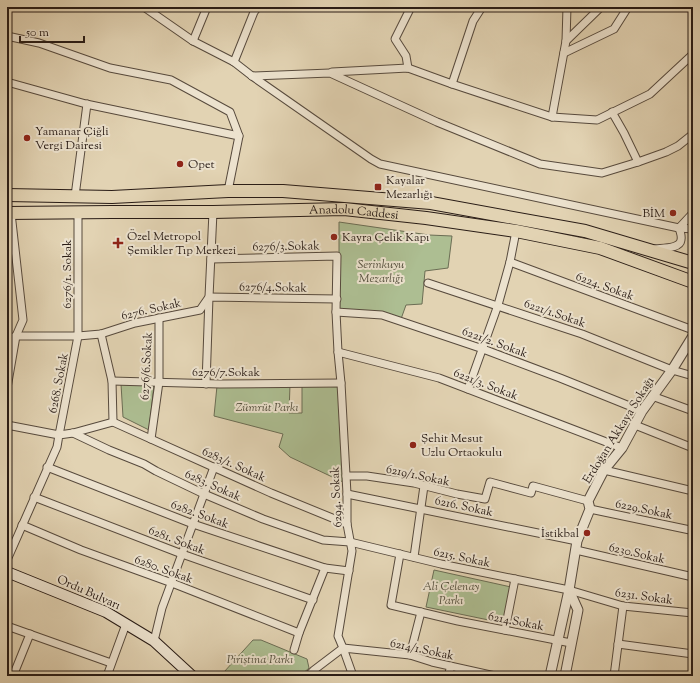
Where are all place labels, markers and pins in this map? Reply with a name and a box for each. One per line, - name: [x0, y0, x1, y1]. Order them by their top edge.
- place label: Yamanar Çiğli Vergi Dairesi: [35, 123, 109, 155]
- marker: Yamanar Çiğli Vergi Dairesi: [22, 133, 32, 143]
- place label: Opet: [188, 156, 215, 174]
- marker: Opet: [175, 159, 185, 169]
- place label: Kayalar Mezarlığı: [386, 172, 433, 204]
- marker: Kayalar Mezarlığı: [373, 182, 383, 192]
- place label: BİM: [642, 205, 665, 223]
- marker: BİM: [668, 208, 678, 218]
- place label: Özel Metropol Şemikler Tıp Merkezi: [127, 228, 237, 260]
- place label: Kayra Çelik Kapı: [342, 229, 430, 247]
- marker: Kayra Çelik Kapı: [329, 232, 339, 242]
- marker: Özel Metropol Şemikler Tıp Merkezi: [112, 237, 124, 249]
- place label: Şehit Mesut Uzlu Ortaokulu: [421, 430, 502, 462]
- marker: Şehit Mesut Uzlu Ortaokulu: [408, 440, 418, 450]
- place label: İstikbal: [541, 525, 580, 543]
- marker: İstikbal: [582, 528, 592, 538]

